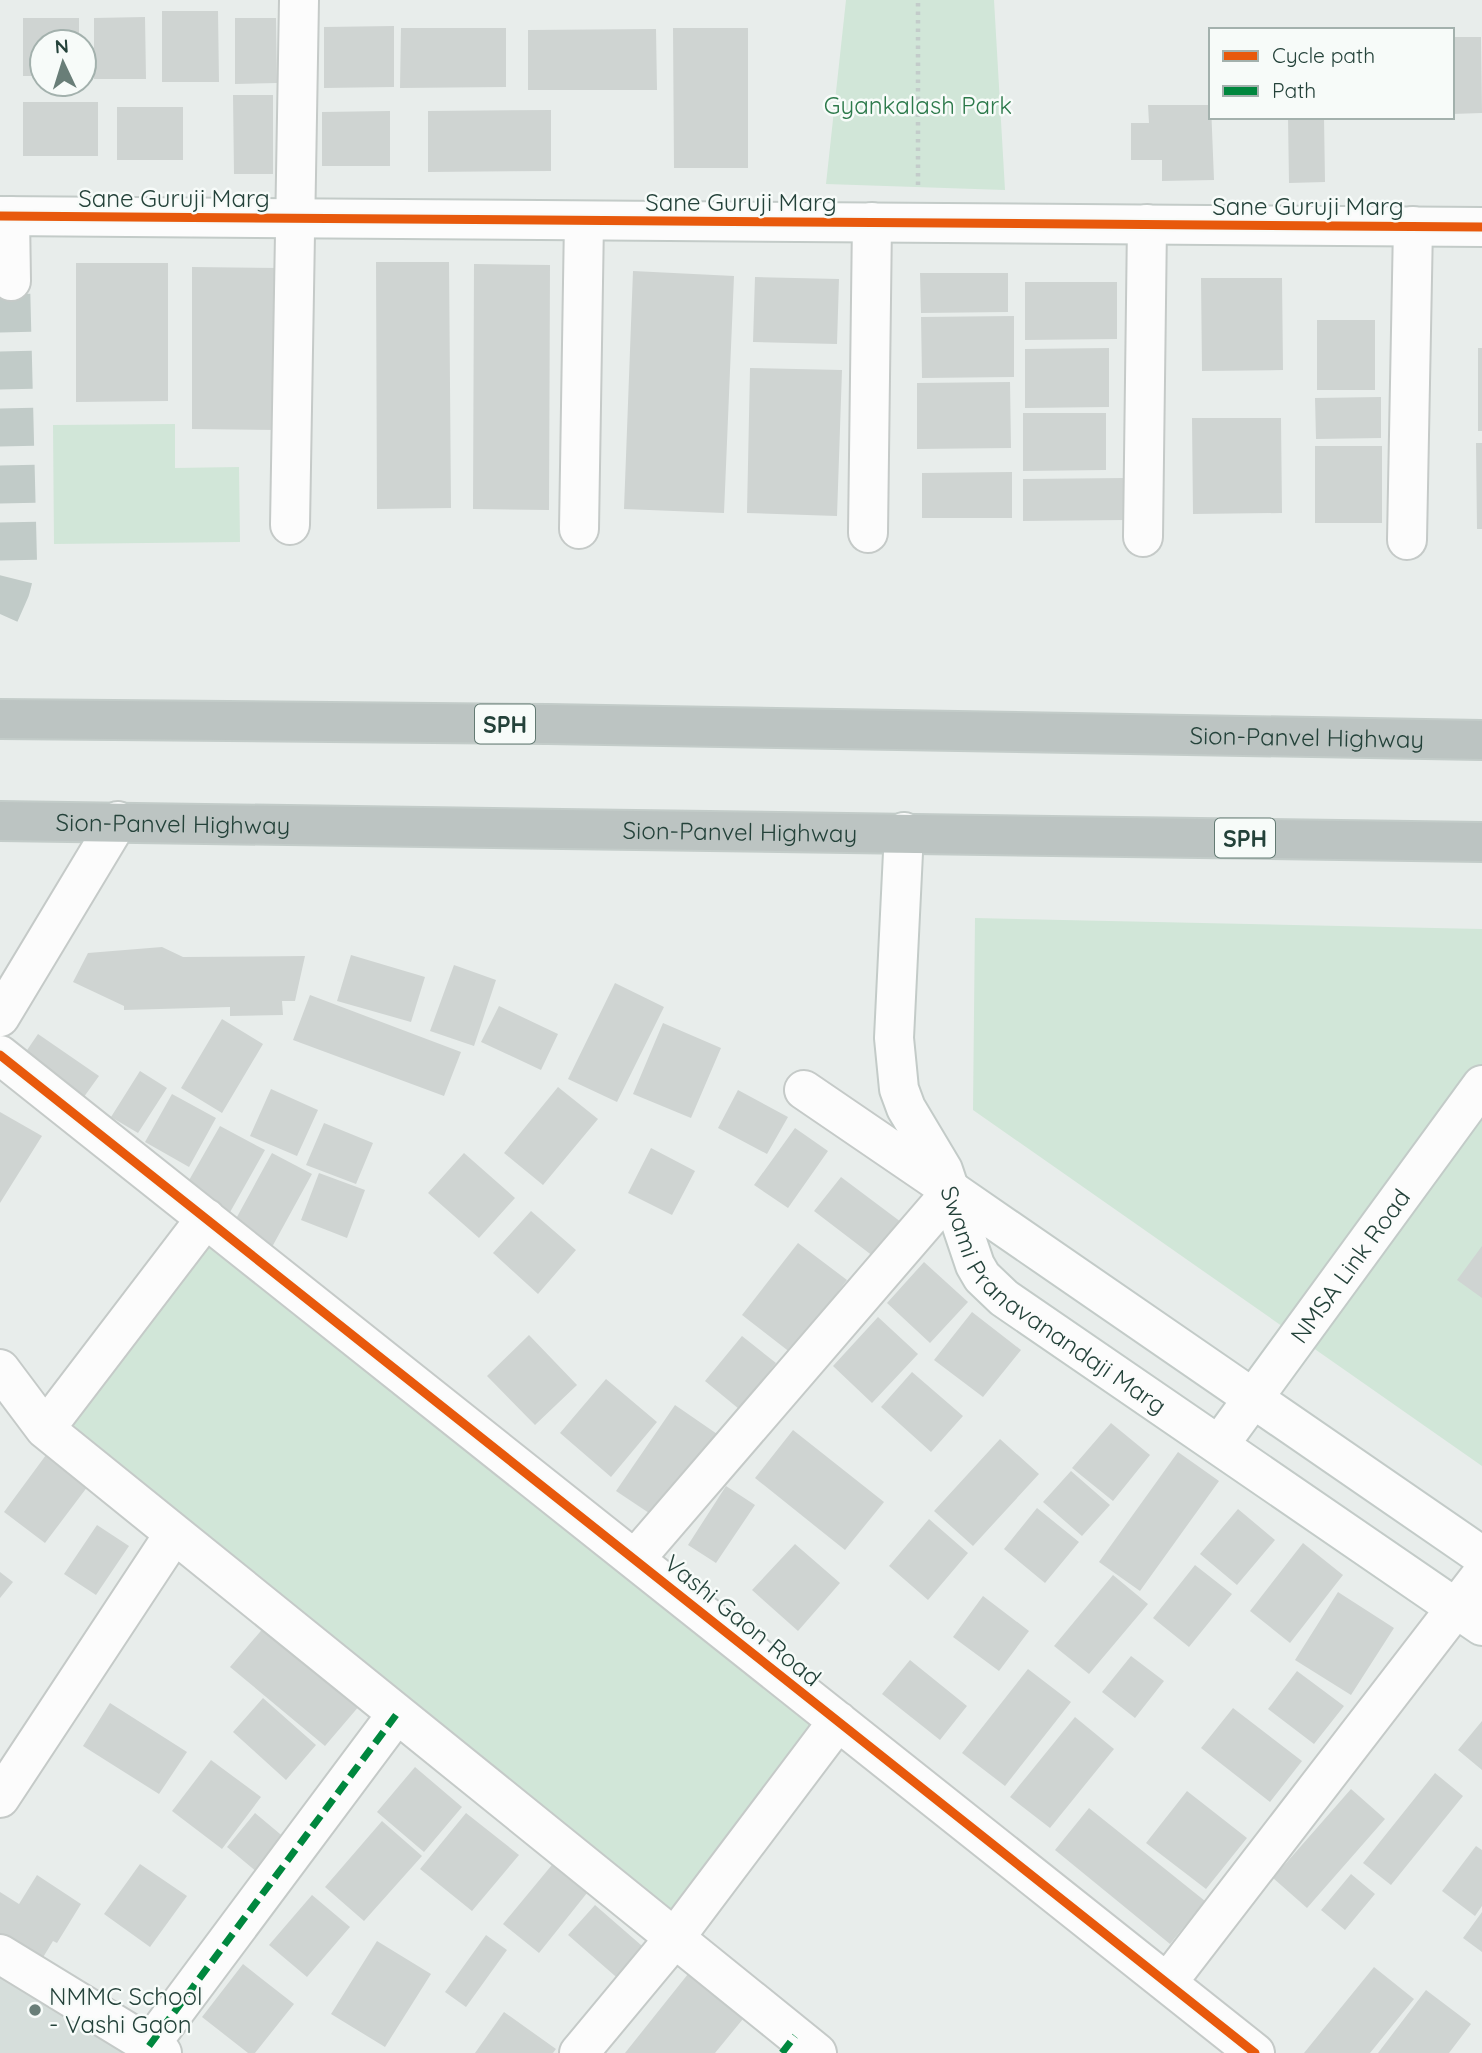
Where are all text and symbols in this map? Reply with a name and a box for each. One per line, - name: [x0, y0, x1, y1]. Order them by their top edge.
- north arrow: [28, 28, 98, 98]
- legend: [1209, 28, 1454, 119]
- text: N: [54, 34, 70, 58]
- text: Cycle path: [1272, 42, 1375, 68]
- text: Path: [1272, 77, 1316, 103]
- park label: Gyankalash Park: [824, 90, 1012, 120]
- street label: Sane Guruji Marg: [78, 183, 270, 213]
- street label: Sane Guruji Marg: [645, 187, 837, 217]
- street label: Sane Guruji Marg: [1212, 191, 1404, 221]
- road number: SPH: [475, 704, 535, 744]
- street label: Sion-Panvel Highway: [1189, 720, 1424, 754]
- street label: Sion-Panvel Highway: [56, 807, 290, 840]
- street label: Sion-Panvel Highway: [622, 815, 857, 848]
- road number: SPH: [1215, 818, 1275, 858]
- street label: Swami Pranavanandaji Marg: [934, 1182, 1172, 1420]
- street label: NMSA Link Road: [1284, 1183, 1416, 1349]
- street label: Vashi Gaon Road: [659, 1548, 827, 1692]
- place label: NMMC School - Vashi Gaon: [49, 1981, 202, 2039]
- marker: NMMC School - Vashi Gaon: [27, 2002, 43, 2018]

